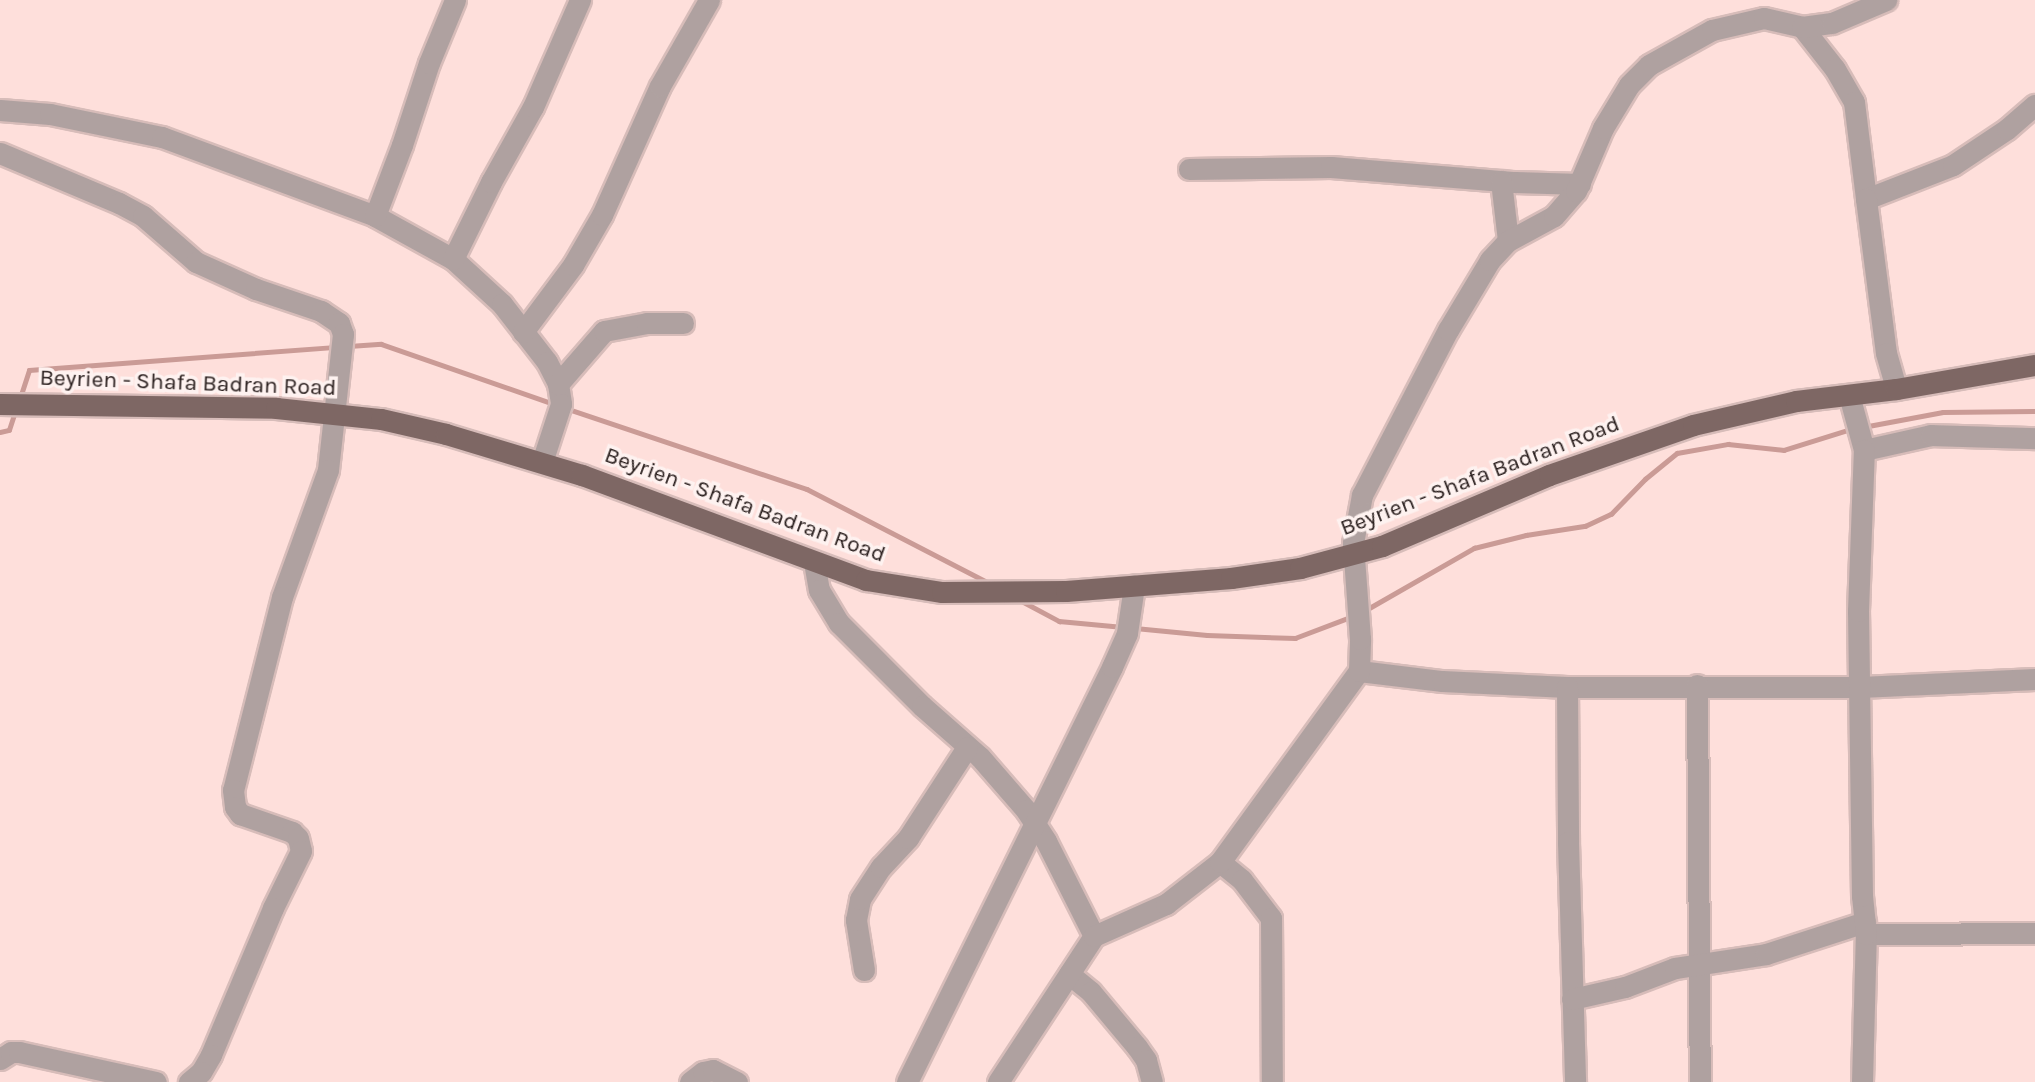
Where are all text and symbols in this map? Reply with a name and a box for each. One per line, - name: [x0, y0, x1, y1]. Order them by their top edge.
- street label: Beyrien - Shafa Badran Road: [39, 364, 337, 402]
- street label: Beyrien - Shafa Badran Road: [1336, 410, 1624, 542]
- street label: Beyrien - Shafa Badran Road: [601, 441, 889, 569]

